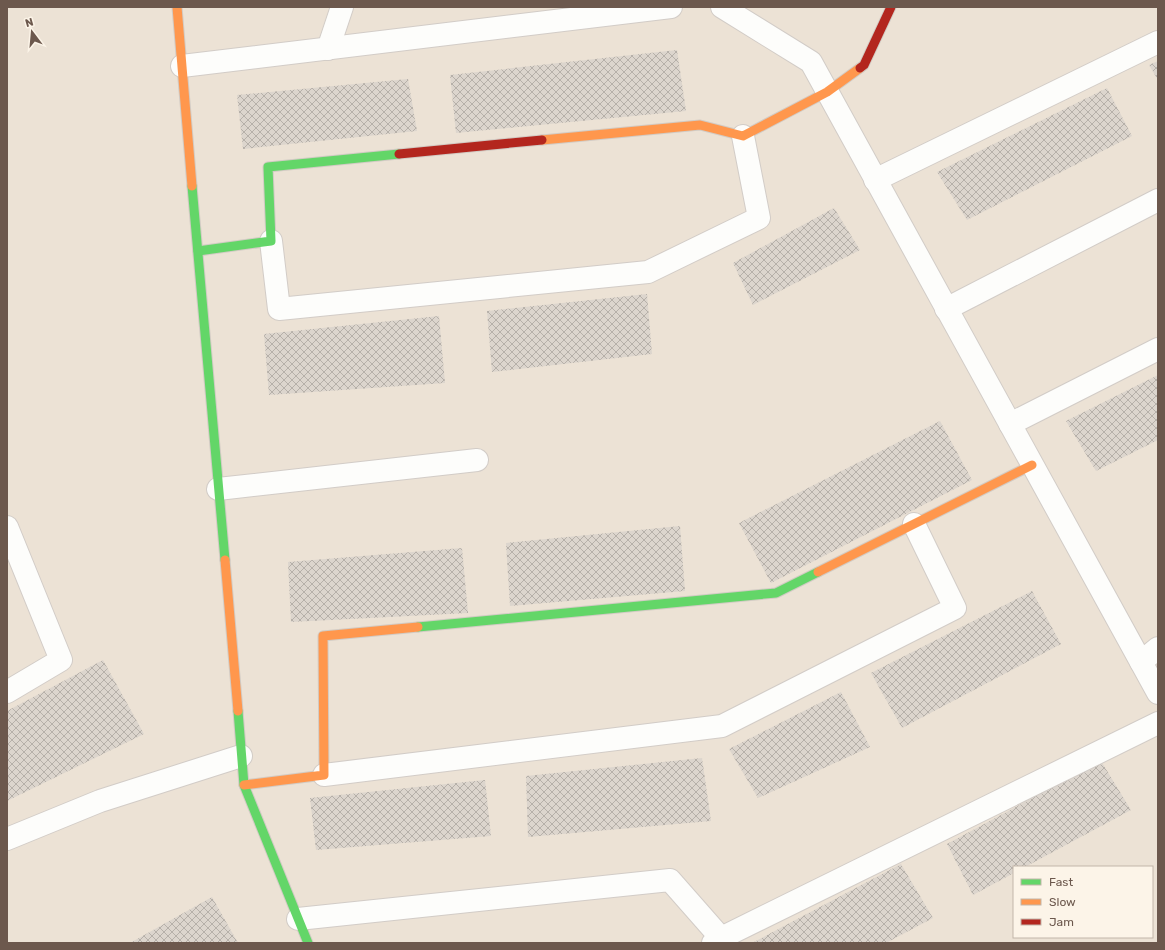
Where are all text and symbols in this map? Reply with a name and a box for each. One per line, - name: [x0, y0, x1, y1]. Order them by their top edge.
- north arrow: [12, 12, 52, 52]
- text: N: [24, 16, 35, 30]
- legend: [1013, 866, 1153, 938]
- text: Fast: [1049, 875, 1073, 889]
- text: Slow: [1049, 895, 1076, 909]
- text: Jam: [1049, 915, 1074, 929]

